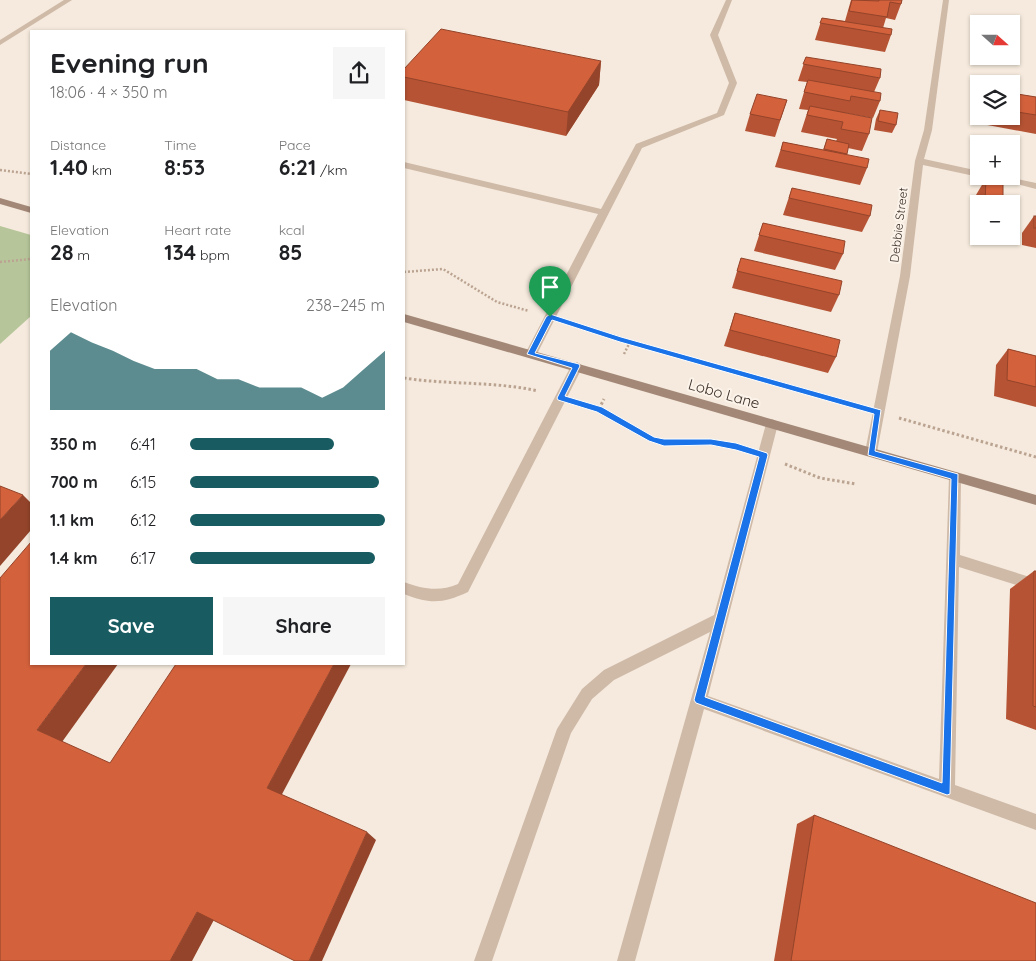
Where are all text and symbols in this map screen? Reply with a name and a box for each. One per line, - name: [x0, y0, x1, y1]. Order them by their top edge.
- north arrow: [970, 15, 1020, 65]
- map controls: [970, 15, 1020, 245]
- text: Evening run: [50, 45, 209, 80]
- button: share: [333, 47, 385, 99]
- button: layers: [970, 75, 1020, 125]
- text: 18:06 · 4 × 350 m: [50, 82, 168, 102]
- button: +: [970, 135, 1020, 185]
- text: Distance: [50, 136, 106, 154]
- text: Time: [164, 136, 196, 154]
- text: Pace: [279, 136, 311, 154]
- text: 1.40: [50, 154, 88, 180]
- text: 8:53: [164, 154, 205, 180]
- text: 6:21: [279, 154, 316, 180]
- text: km: [88, 161, 112, 179]
- text: /km: [316, 161, 348, 179]
- street label: Debbie Street: [886, 187, 911, 263]
- button: −: [970, 195, 1020, 245]
- text: Elevation: [50, 221, 109, 239]
- text: Heart rate: [164, 221, 231, 239]
- text: kcal: [279, 221, 305, 239]
- text: 28: [50, 239, 73, 265]
- text: 134: [164, 239, 196, 265]
- text: 85: [279, 239, 302, 265]
- text: m: [73, 246, 90, 264]
- text: bpm: [196, 246, 230, 264]
- pin: [529, 266, 571, 317]
- icon: arrive: [536, 273, 564, 301]
- text: Elevation: [50, 295, 117, 315]
- text: 238–245 m: [306, 295, 385, 315]
- street label: Lobo Lane: [686, 374, 762, 413]
- text: 350 m: [50, 434, 97, 454]
- text: 6:41: [130, 434, 156, 454]
- text: 700 m: [50, 472, 98, 492]
- text: 6:15: [130, 472, 156, 492]
- text: 1.1 km: [50, 510, 94, 530]
- text: 6:12: [130, 510, 156, 530]
- text: 1.4 km: [50, 548, 97, 568]
- text: 6:17: [130, 548, 156, 568]
- button: Save: [50, 597, 213, 655]
- button: Share: [223, 597, 385, 655]

